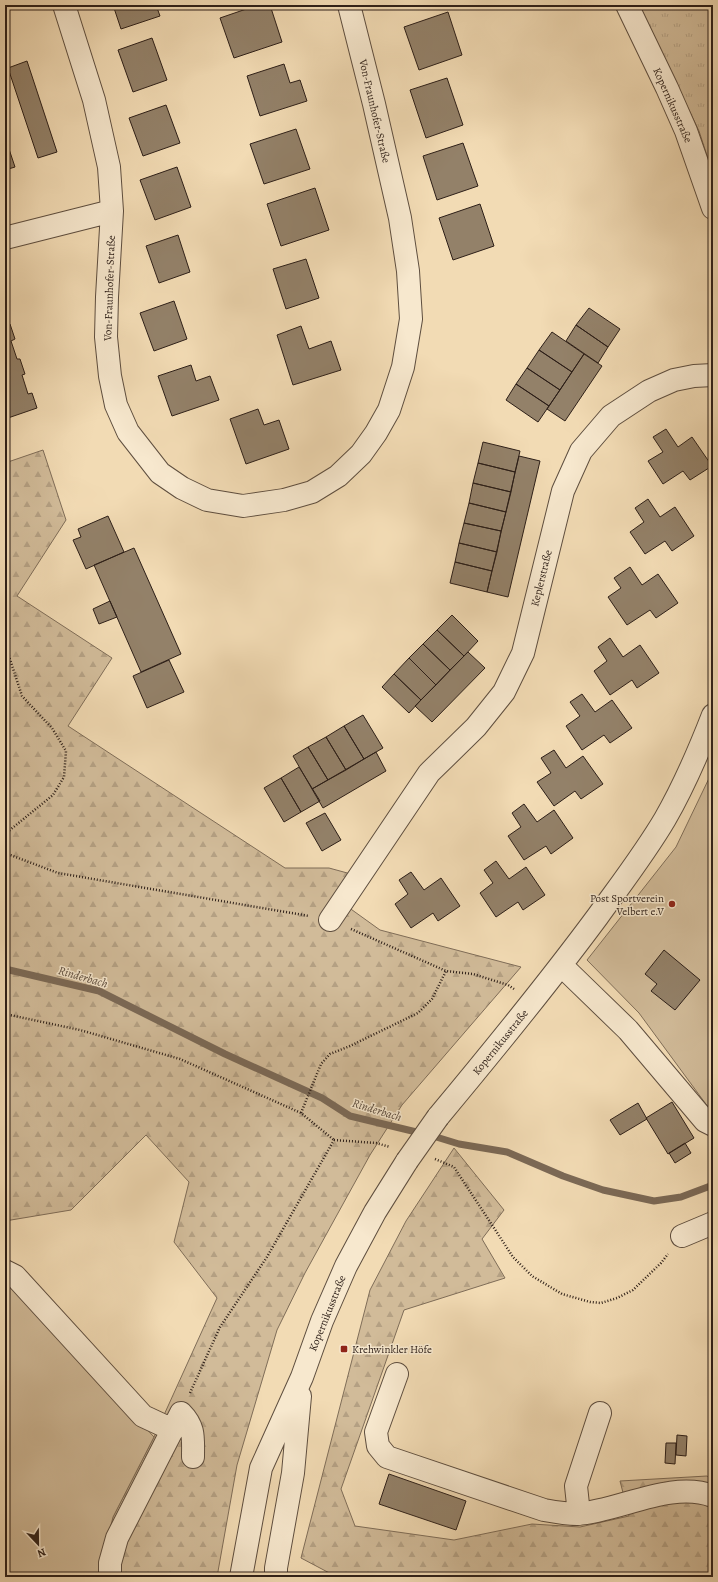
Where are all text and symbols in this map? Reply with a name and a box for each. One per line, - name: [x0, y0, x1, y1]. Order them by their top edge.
- street label: Von-Fraunhofer-Straße: [355, 57, 394, 164]
- street label: Kopernikusstraße: [649, 65, 696, 145]
- street label: Von-Fraunhofer-Straße: [100, 235, 119, 342]
- street label: Keplerstraße: [527, 548, 556, 608]
- place label: Post Sportverein Velbert e.V: [590, 891, 664, 919]
- marker: Post Sportverein Velbert e.V: [667, 899, 677, 909]
- water label: Rinderbach: [56, 962, 110, 992]
- street label: Kopernikusstraße: [469, 1006, 532, 1078]
- water label: Rinderbach: [350, 1095, 404, 1125]
- street label: Kopernikusstraße: [305, 1273, 350, 1353]
- place label: Krehwinkler Höfe: [352, 1342, 432, 1357]
- marker: Krehwinkler Höfe: [339, 1344, 349, 1354]
- north arrow: [18, 1524, 58, 1564]
- text: N: [35, 1544, 48, 1561]

